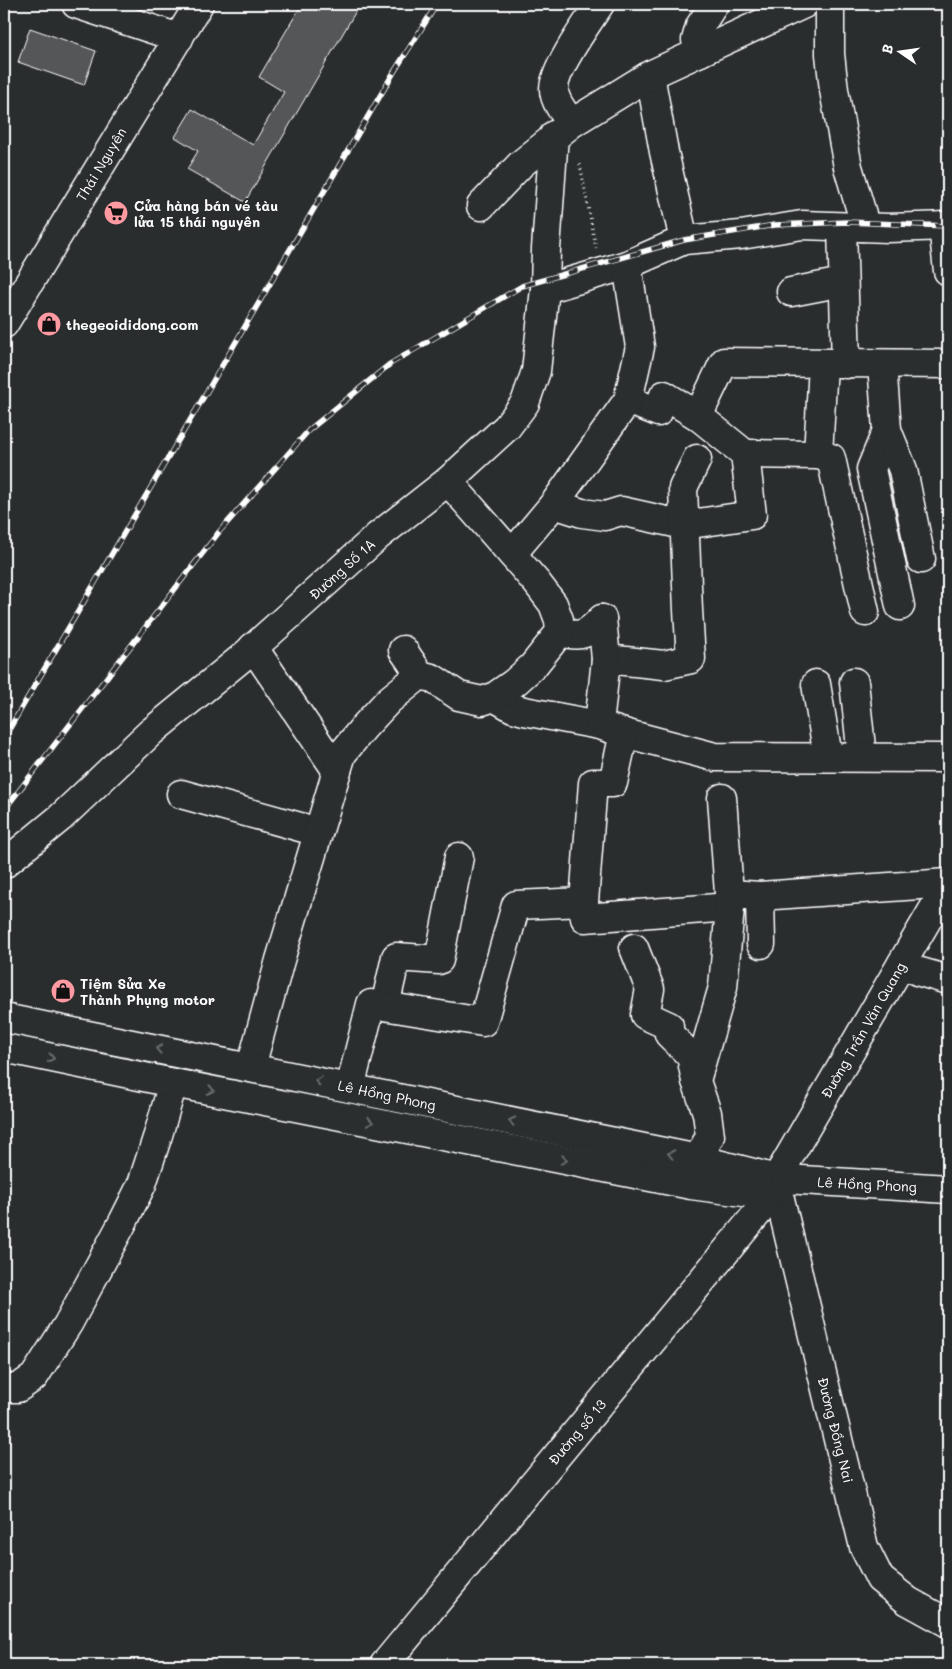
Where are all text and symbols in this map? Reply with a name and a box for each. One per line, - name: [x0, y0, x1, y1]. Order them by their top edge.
- north arrow: [874, 28, 924, 78]
- text: B: [877, 42, 897, 56]
- street label: Thái Nguyên: [71, 124, 131, 204]
- place label: Cửa hàng bán vé tàu lửa 15 thái nguyên: [134, 196, 278, 231]
- supermarket icon: Cửa hàng bán vé tàu lửa 15 thái nguyên: [103, 200, 129, 226]
- shop icon: thegeoididong.com: [36, 311, 62, 337]
- place label: thegeoididong.com: [66, 315, 198, 334]
- street label: Đường Số 1A: [305, 534, 379, 604]
- street label: Đường Trần Văn Quang: [816, 958, 910, 1102]
- place label: Tiệm Sửa Xe Thành Phụng motor: [80, 974, 215, 1009]
- shop icon: Tiệm Sửa Xe Thành Phụng motor: [50, 978, 76, 1004]
- one-way arrow: [155, 1044, 163, 1054]
- one-way arrow: [47, 1052, 56, 1063]
- street label: Lê Hồng Phong: [336, 1075, 438, 1115]
- one-way arrow: [314, 1076, 323, 1087]
- one-way arrow: [206, 1085, 215, 1095]
- one-way arrow: [366, 1116, 375, 1126]
- one-way arrow: [507, 1116, 516, 1127]
- one-way arrow: [666, 1149, 675, 1159]
- one-way arrow: [560, 1154, 568, 1164]
- street label: Lê Hồng Phong: [817, 1172, 917, 1196]
- street label: Đường Đồng Nai: [814, 1375, 858, 1485]
- street label: Đường số 13: [544, 1395, 610, 1469]

